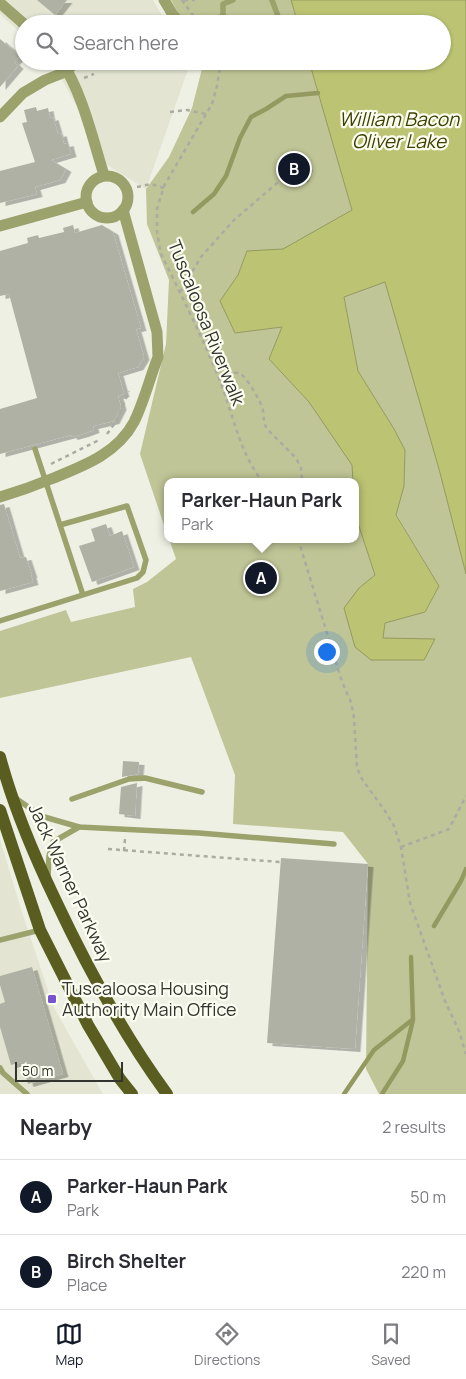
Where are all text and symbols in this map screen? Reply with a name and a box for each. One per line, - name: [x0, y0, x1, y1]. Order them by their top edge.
- search box: [15, 15, 451, 70]
- icon: search: [33, 29, 61, 57]
- text: Search here: [73, 30, 179, 56]
- water label: William Bacon Oliver Lake: [339, 106, 460, 154]
- pin: B: [278, 150, 310, 188]
- street label: Tuscaloosa Riverwalk: [163, 236, 251, 410]
- popup: [164, 478, 359, 543]
- text: Parker-Haun Park: [181, 487, 342, 513]
- text: Park: [181, 513, 213, 535]
- pin: A: [245, 559, 277, 597]
- your location: [314, 639, 340, 665]
- street label: Jack Warner Parkway: [24, 799, 118, 966]
- place label: Tuscaloosa Housing Authority Main Office: [62, 976, 237, 1021]
- marker: Tuscaloosa Housing Authority Main Office: [46, 993, 58, 1005]
- scale bar: [15, 1059, 122, 1082]
- text: 50 m: [22, 1061, 53, 1080]
- text: Nearby: [20, 1113, 92, 1141]
- text: 2 results: [382, 1116, 446, 1138]
- text: Parker-Haun Park: [67, 1173, 227, 1199]
- text: A: [31, 1186, 41, 1208]
- text: 50 m: [410, 1186, 446, 1208]
- text: Park: [67, 1199, 99, 1221]
- text: Birch Shelter: [67, 1248, 186, 1274]
- text: B: [31, 1261, 41, 1283]
- text: 220 m: [401, 1261, 446, 1283]
- text: Place: [67, 1274, 107, 1296]
- tab: Map: [55, 1320, 83, 1369]
- tab: Directions: [194, 1320, 260, 1369]
- tab: Saved: [371, 1320, 411, 1369]

